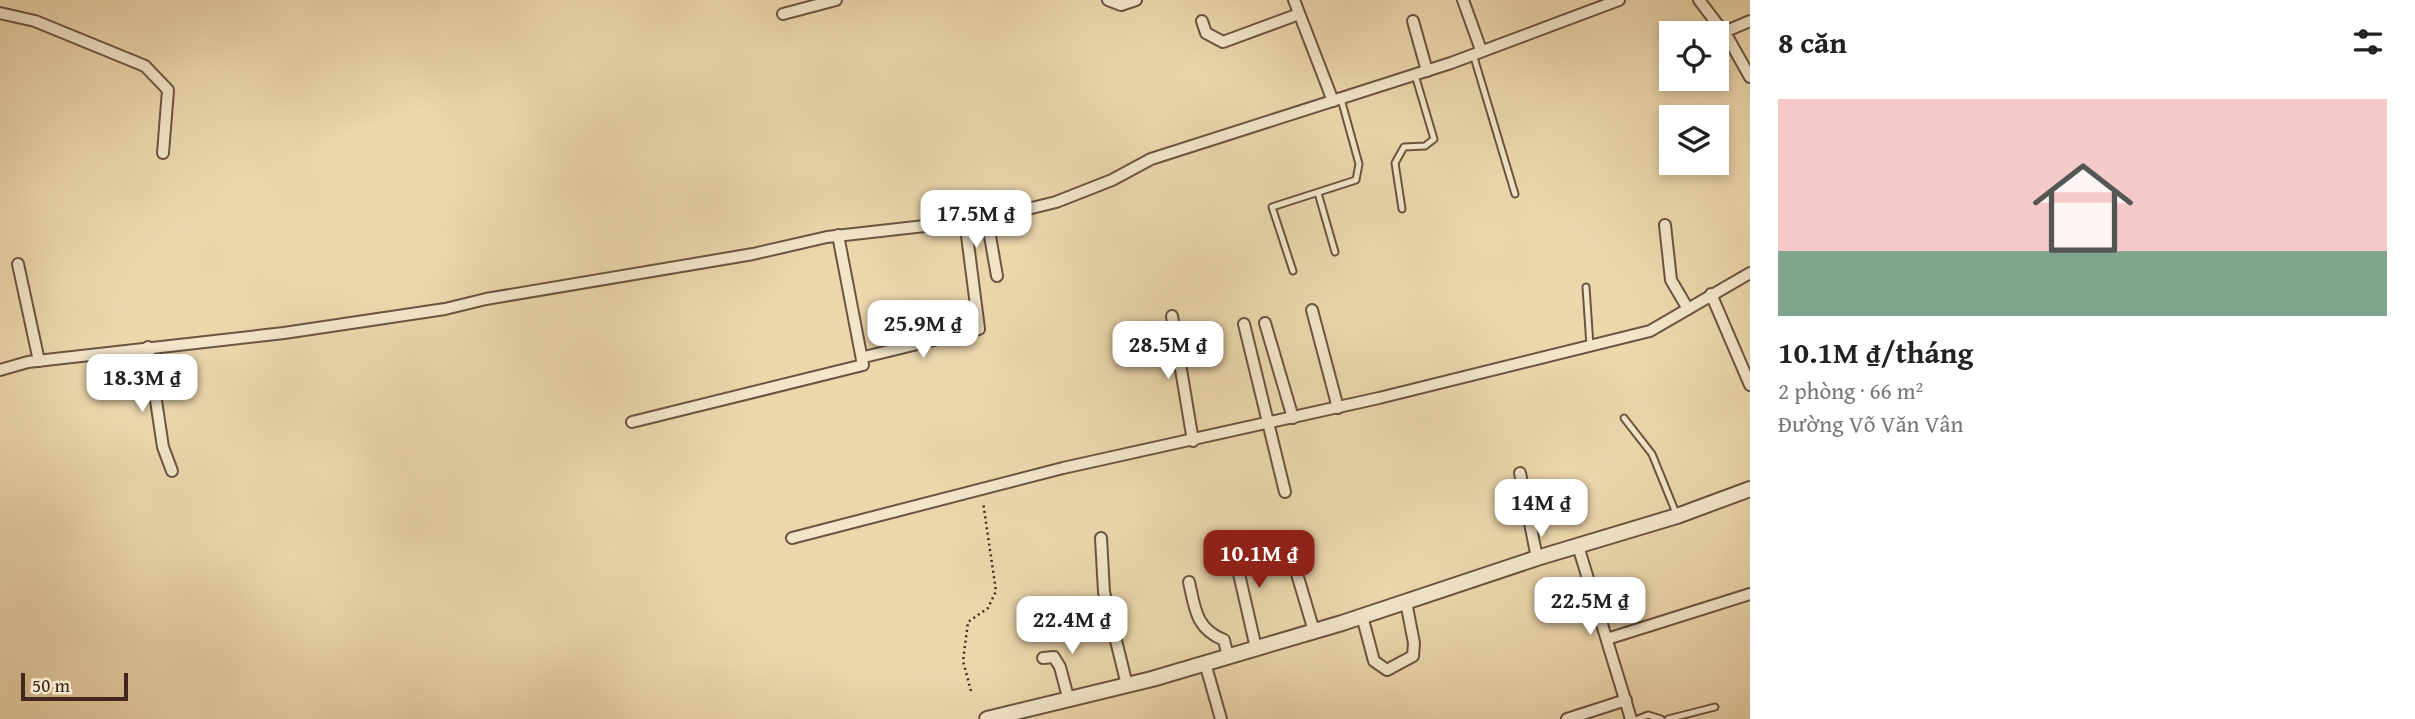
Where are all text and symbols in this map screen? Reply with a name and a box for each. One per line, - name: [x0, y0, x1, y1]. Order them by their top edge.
- text: 8 căn: [1778, 20, 1847, 64]
- map controls: [1659, 21, 1729, 175]
- button: locate: [1659, 21, 1729, 91]
- icon: filters: [2349, 23, 2387, 61]
- button: layers: [1659, 105, 1729, 175]
- icon: home: [2020, 145, 2146, 271]
- pin: 17.5M ₫: [911, 190, 1041, 250]
- text: 17.5M ₫: [936, 196, 1016, 229]
- pin: 25.9M ₫: [858, 300, 988, 360]
- text: 25.9M ₫: [883, 306, 963, 339]
- pin: 28.5M ₫: [1103, 322, 1233, 381]
- text: 28.5M ₫: [1128, 327, 1208, 360]
- text: 10.1M ₫/tháng: [1778, 330, 1973, 374]
- pin: 18.3M ₫: [77, 354, 207, 414]
- text: 18.3M ₫: [102, 360, 182, 393]
- text: 2 phòng · 66 m²: [1778, 374, 1923, 407]
- text: Đường Võ Văn Vân: [1778, 407, 1963, 440]
- pin: 14M ₫: [1492, 480, 1590, 539]
- text: 14M ₫: [1511, 485, 1571, 518]
- pin: 10.1M ₫: [1194, 530, 1324, 590]
- text: 10.1M ₫: [1219, 536, 1299, 569]
- pin: 22.5M ₫: [1525, 578, 1655, 637]
- text: 22.5M ₫: [1550, 583, 1630, 616]
- pin: 22.4M ₫: [1007, 596, 1137, 656]
- text: 22.4M ₫: [1032, 602, 1112, 635]
- scale bar: [21, 670, 128, 702]
- text: 50 m: [32, 671, 70, 699]

